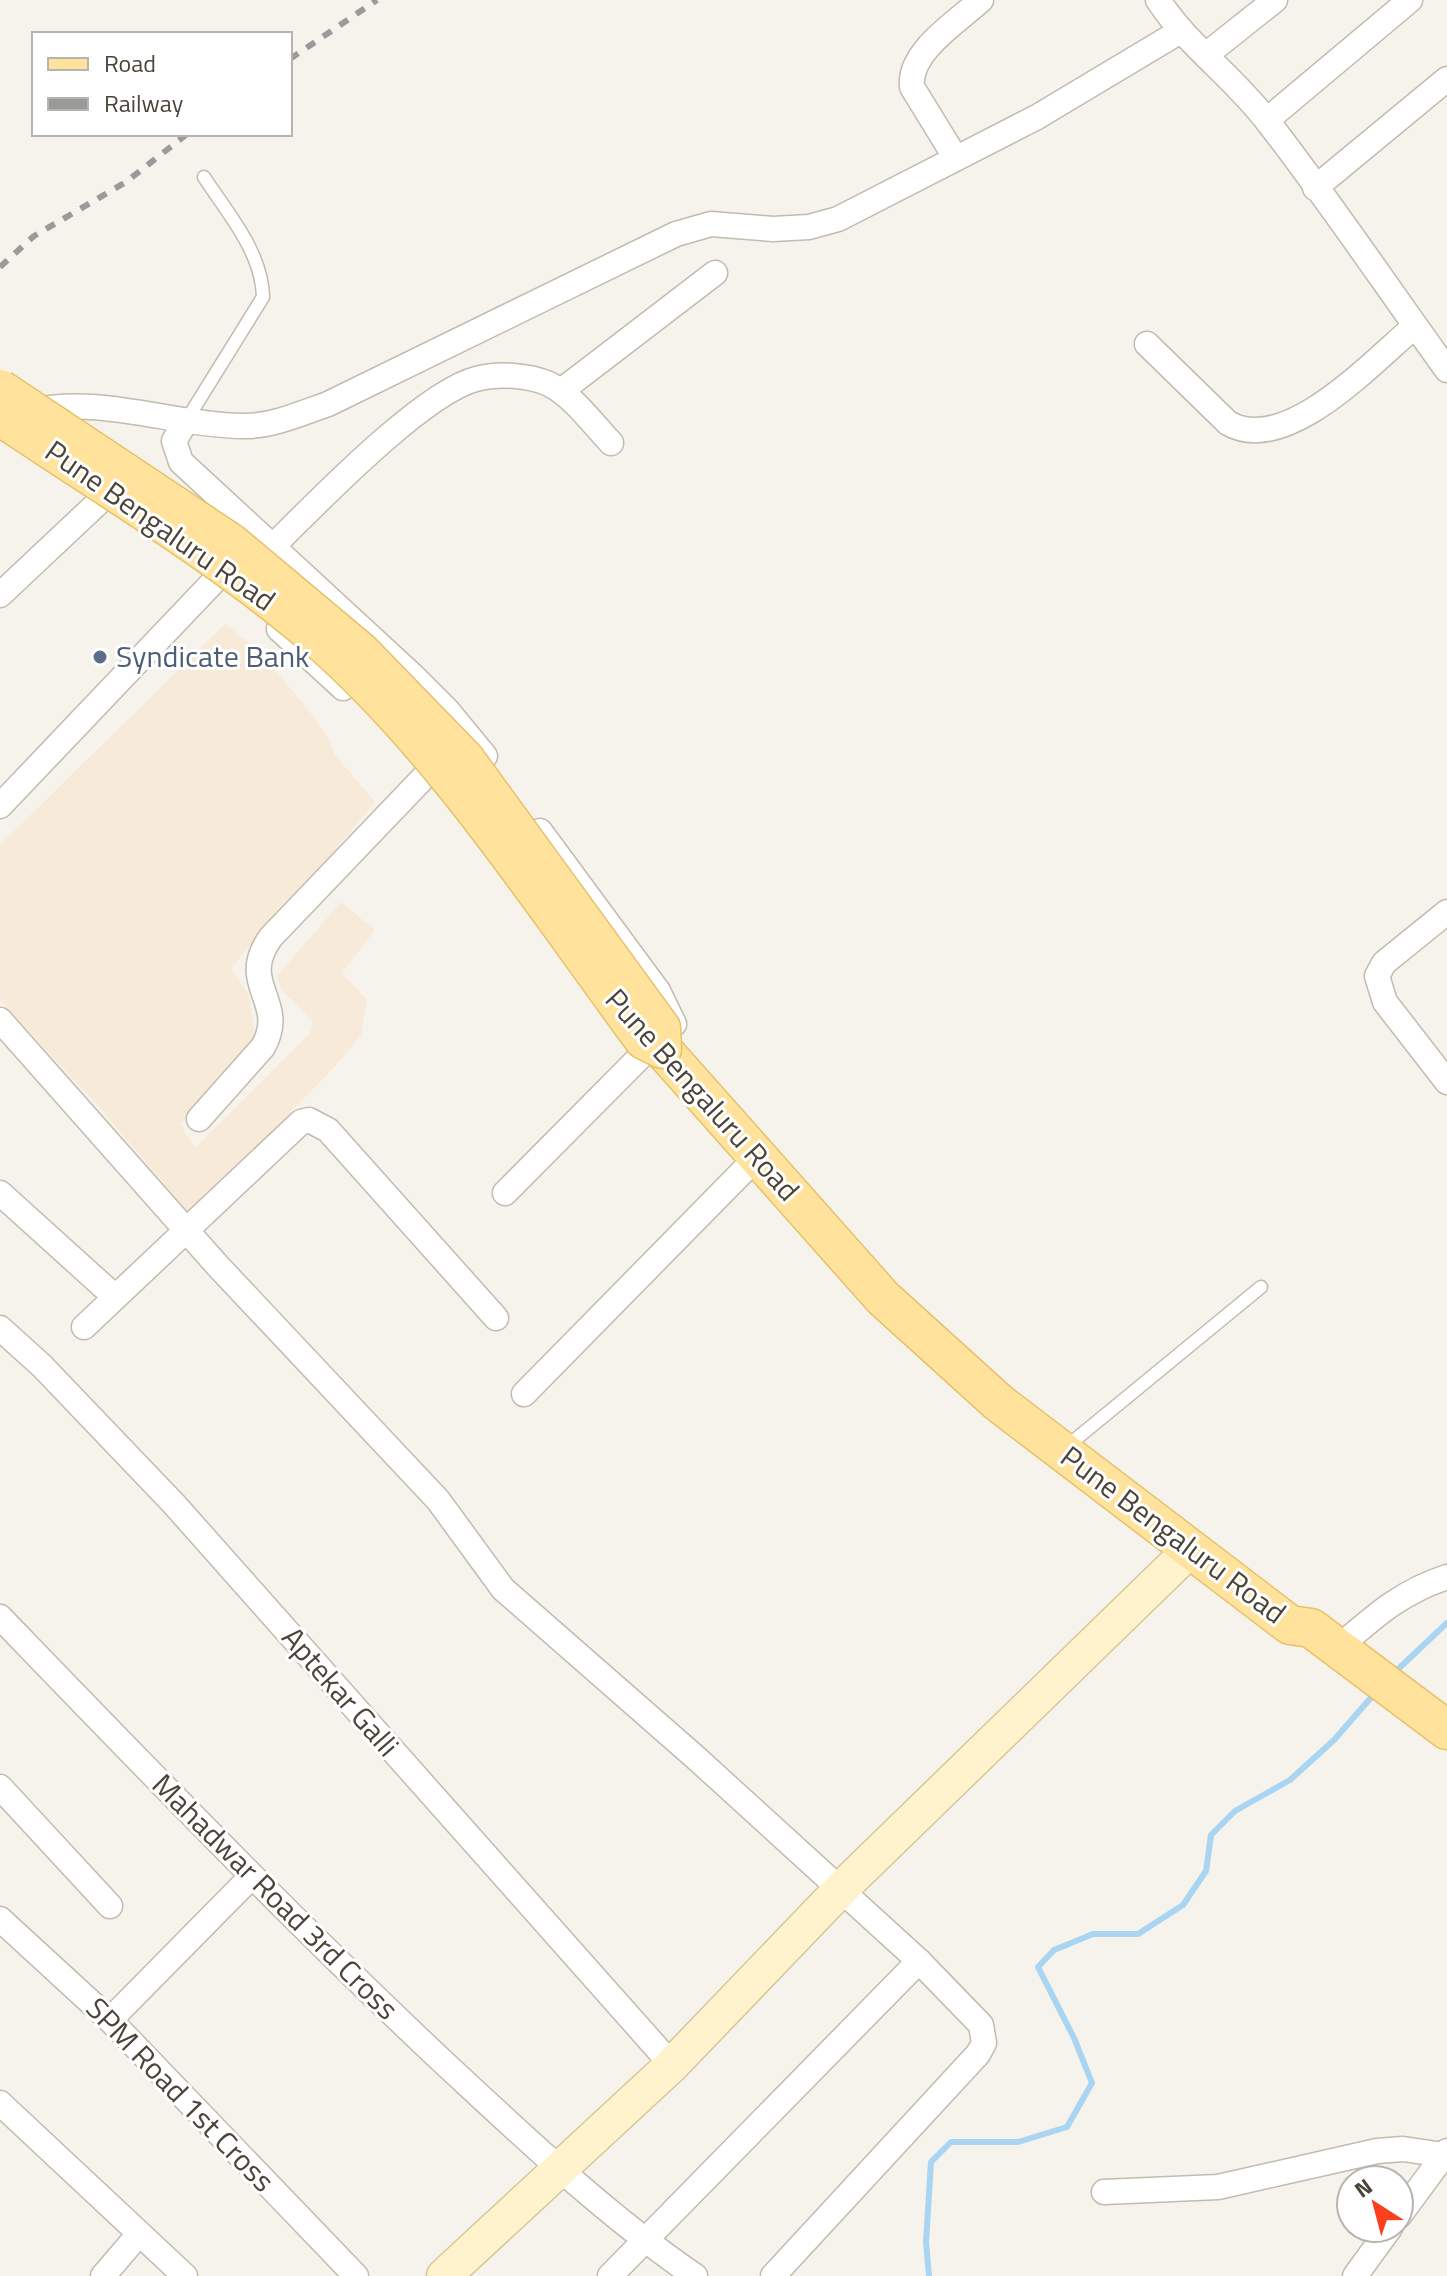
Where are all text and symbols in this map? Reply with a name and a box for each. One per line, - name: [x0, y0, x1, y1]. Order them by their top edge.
- legend: [32, 32, 292, 136]
- text: Road: [104, 45, 156, 81]
- text: Railway: [104, 85, 184, 121]
- street label: Pune Bengaluru Road: [36, 428, 285, 622]
- place label: Syndicate Bank: [116, 633, 309, 679]
- marker: Syndicate Bank: [91, 648, 109, 666]
- street label: Pune Bengaluru Road: [594, 978, 811, 1211]
- street label: Pune Bengaluru Road: [1051, 1434, 1296, 1635]
- street label: Aptekar Galli: [271, 1616, 410, 1767]
- street label: Mahadwar Road 3rd Cross: [142, 1762, 410, 2030]
- street label: SPM Road 1st Cross: [75, 1986, 286, 2202]
- north arrow: [1335, 2164, 1415, 2244]
- text: N: [1347, 2170, 1379, 2206]

